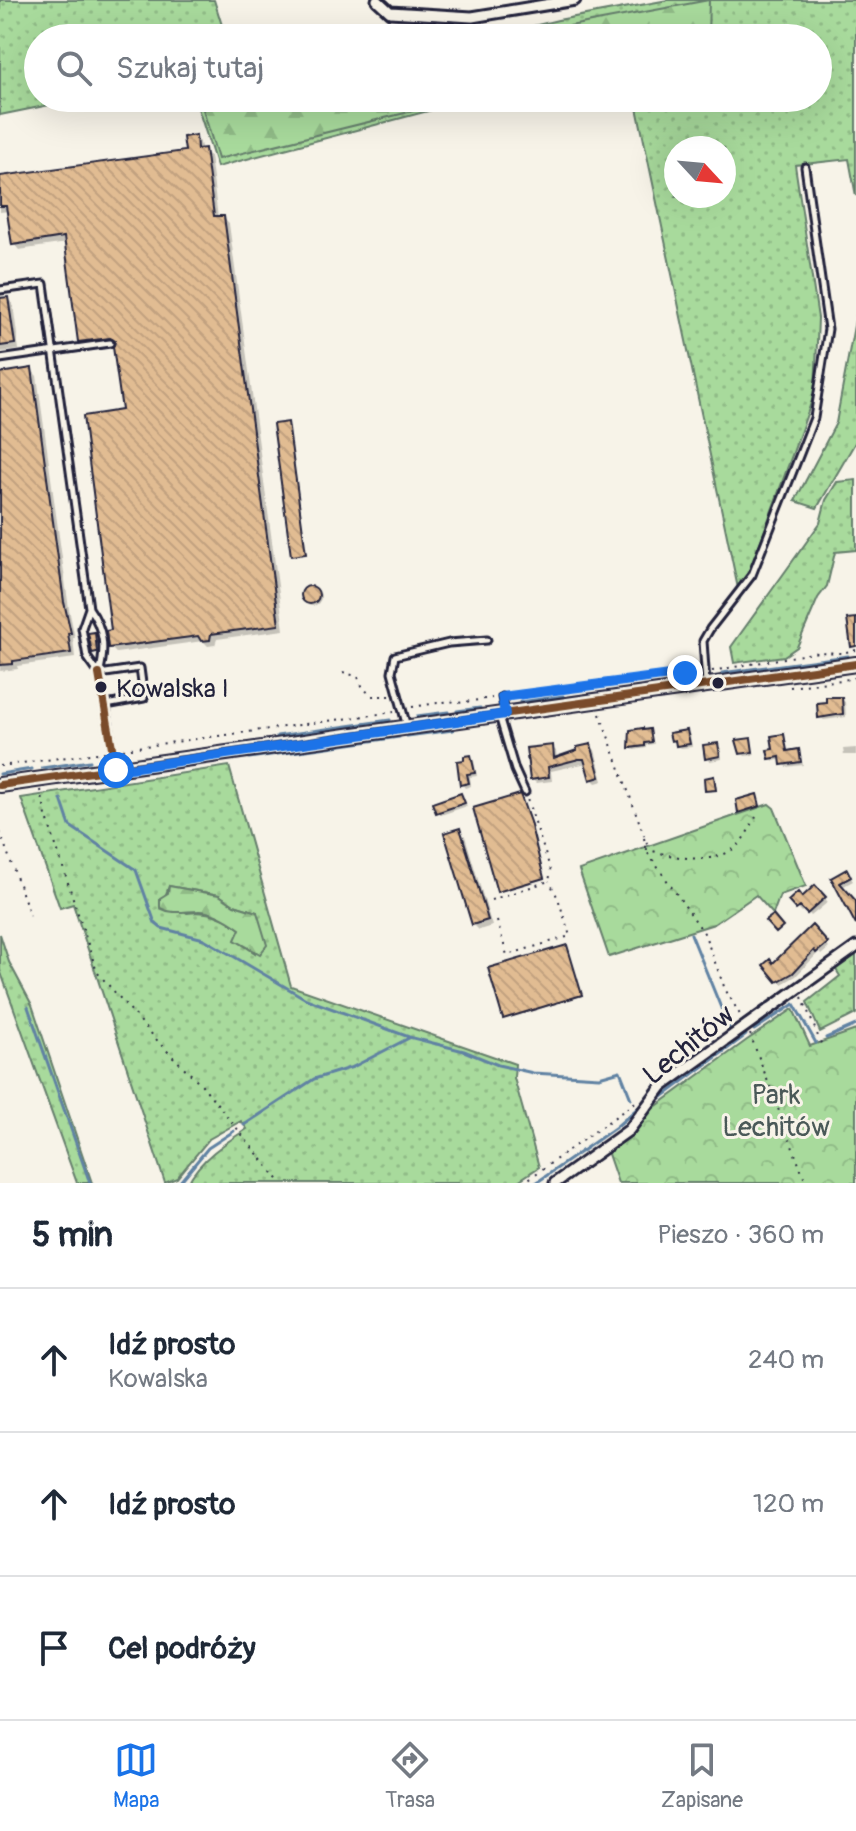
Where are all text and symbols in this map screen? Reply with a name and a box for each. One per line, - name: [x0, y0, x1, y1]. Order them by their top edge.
- search box: [24, 24, 832, 112]
- icon: search: [52, 46, 96, 90]
- text: Szukaj tutaj: [116, 50, 264, 87]
- north arrow: [664, 136, 736, 208]
- route end: [667, 655, 703, 691]
- place label: Kowalska I: [116, 673, 229, 705]
- unlabelled marker: [710, 675, 726, 691]
- marker: Kowalska I: [93, 679, 109, 695]
- route start: [98, 752, 134, 788]
- street label: Lechitów: [636, 998, 742, 1093]
- park label: Park Lechitów: [722, 1078, 830, 1145]
- text: 5 min: [32, 1214, 113, 1257]
- text: Pieszo · 360 m: [657, 1219, 824, 1251]
- text: Idź prosto: [108, 1326, 235, 1363]
- icon: ahead: [32, 1338, 76, 1382]
- text: 240 m: [748, 1344, 824, 1376]
- text: Kowalska: [108, 1363, 208, 1395]
- icon: ahead: [32, 1482, 76, 1526]
- text: Idź prosto: [108, 1486, 235, 1523]
- text: 120 m: [753, 1488, 824, 1520]
- icon: arrive: [32, 1626, 76, 1670]
- text: Cel podróży: [108, 1630, 256, 1667]
- tab: Mapa: [113, 1738, 160, 1814]
- tab: Trasa: [385, 1738, 435, 1814]
- tab: Zapisane: [661, 1738, 743, 1814]

